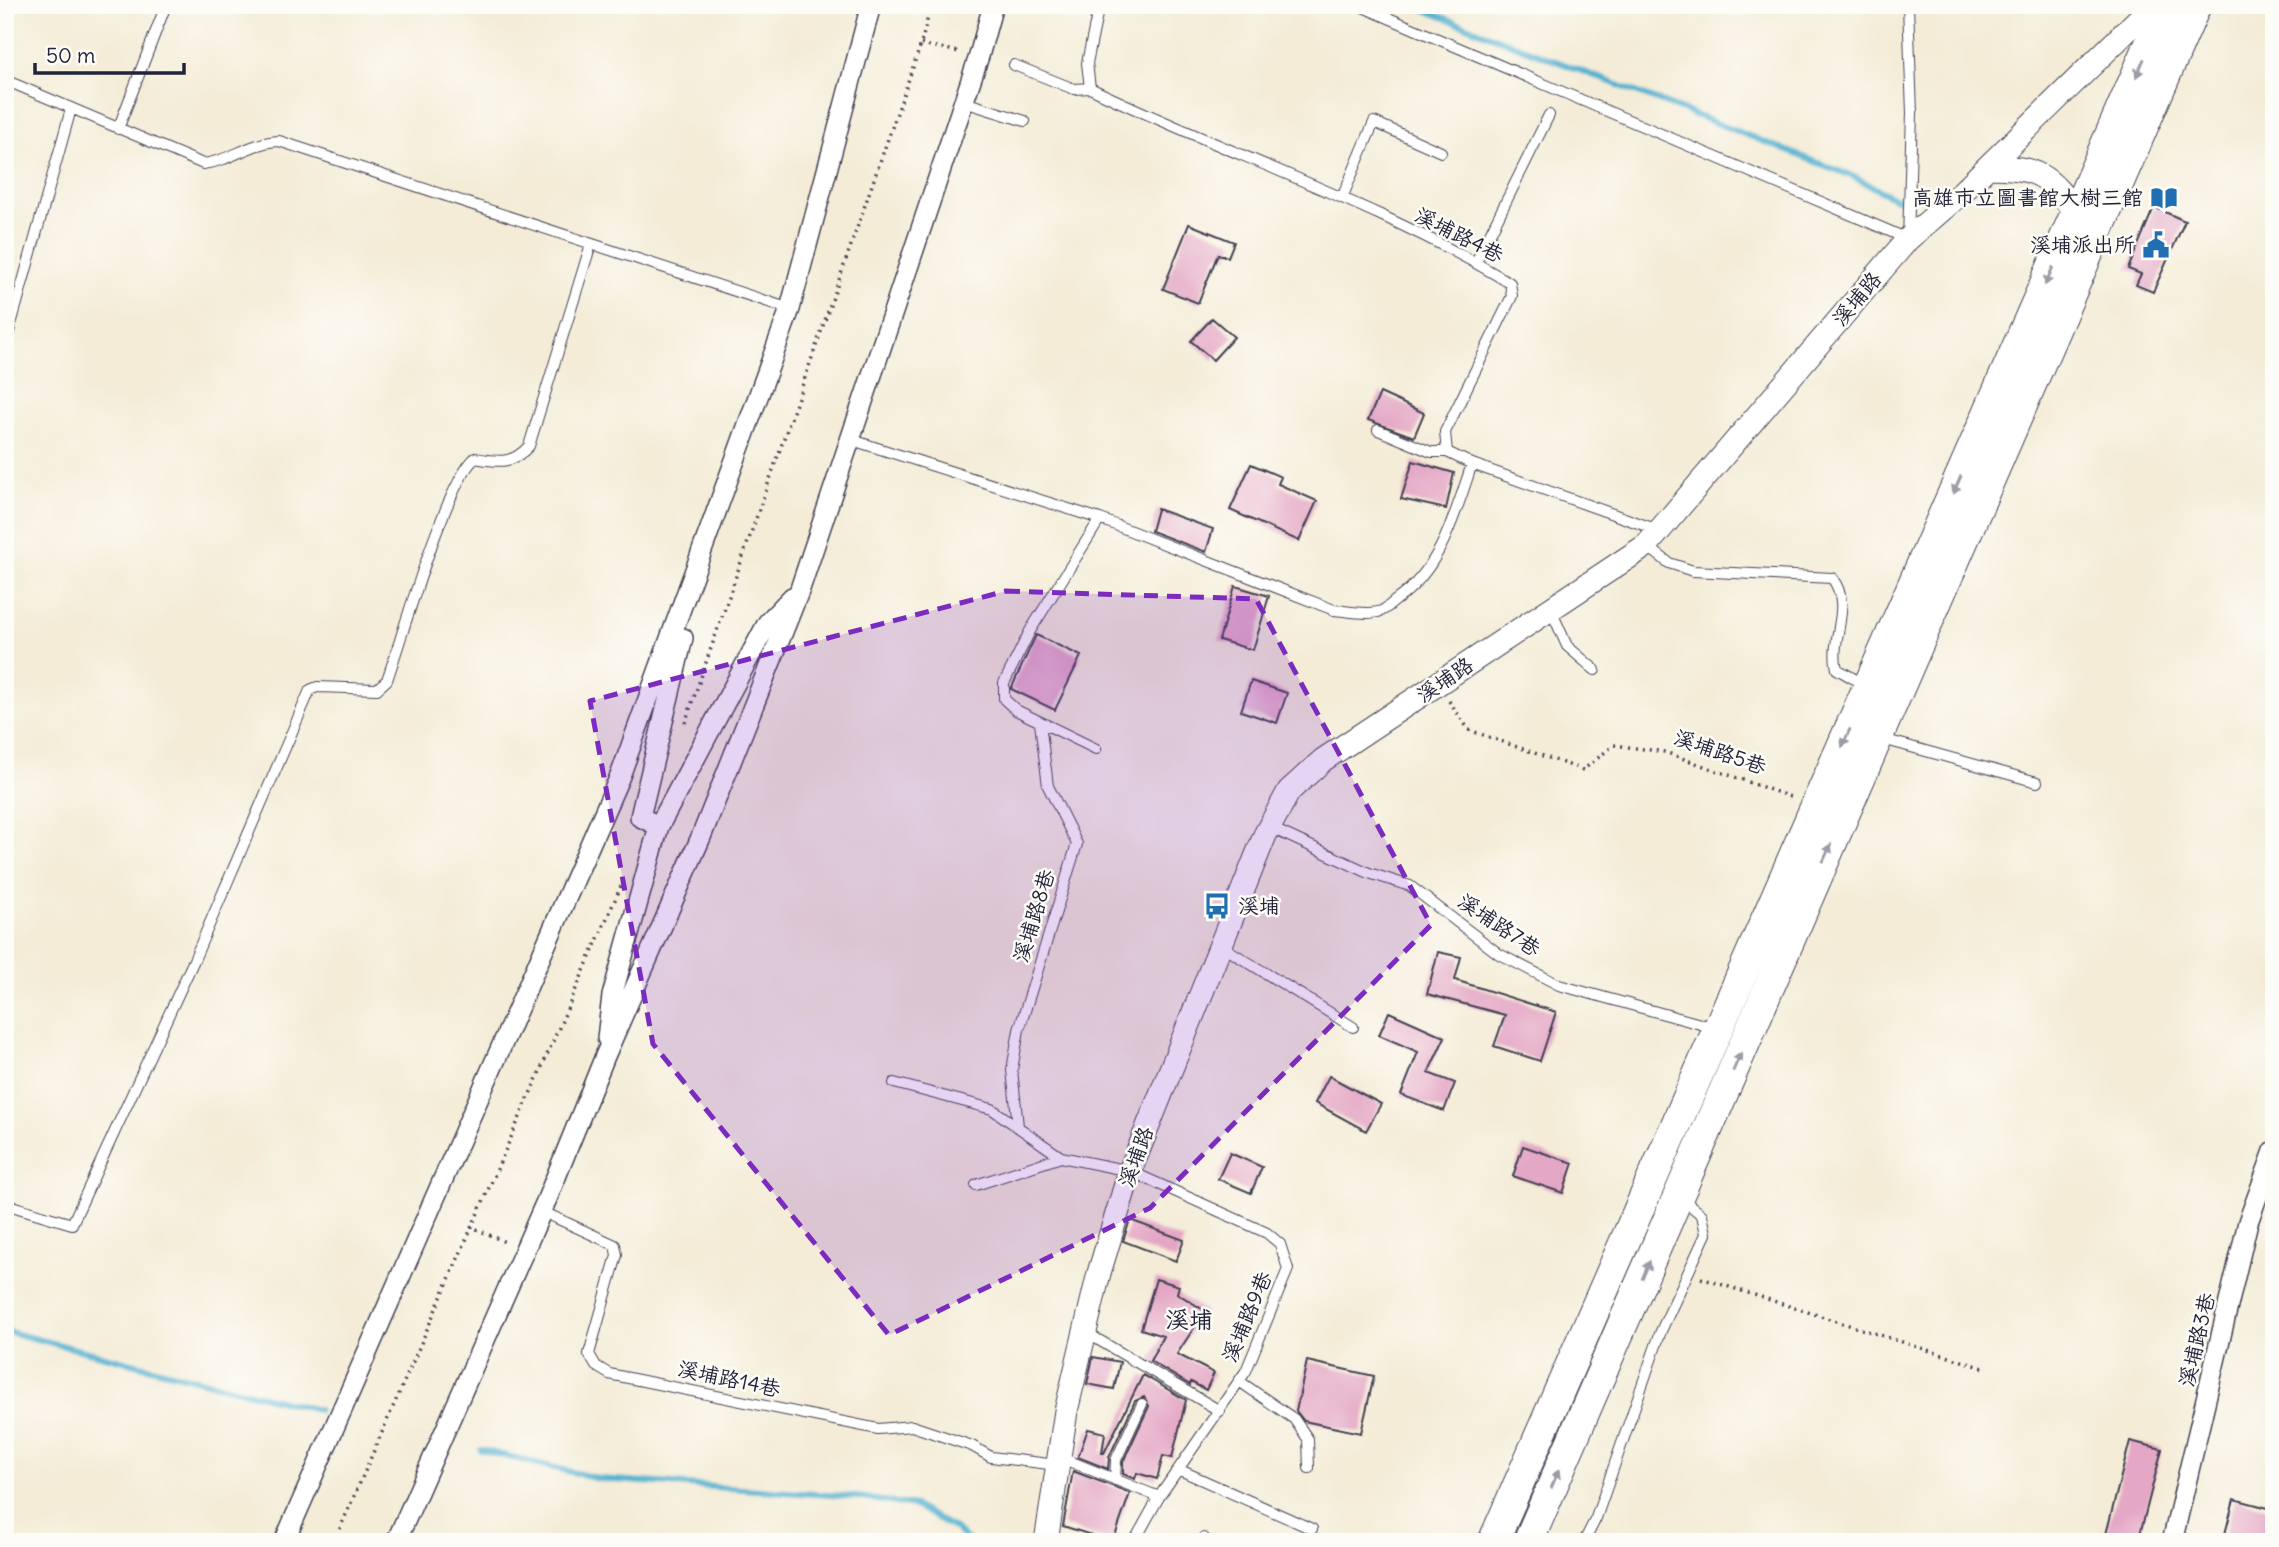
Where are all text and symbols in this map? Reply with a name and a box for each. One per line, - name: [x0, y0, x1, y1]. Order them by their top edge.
- scale bar: [35, 32, 184, 76]
- text: 50 m: [46, 42, 95, 69]
- one-way arrow: [2134, 58, 2146, 78]
- library icon: 高雄市立圖書館大樹三館: [2149, 183, 2179, 213]
- place label: 高雄市立圖書館大樹三館: [1912, 184, 2143, 211]
- street label: 溪埔路4巷: [1410, 201, 1508, 268]
- public building icon: 溪埔派出所: [2141, 230, 2171, 260]
- place label: 溪埔派出所: [2030, 231, 2135, 258]
- street label: 溪埔路: [1826, 266, 1887, 331]
- one-way arrow: [2043, 266, 2054, 287]
- one-way arrow: [1951, 474, 1962, 495]
- street label: 溪埔路: [1411, 651, 1478, 708]
- street label: 溪埔路5巷: [1670, 723, 1770, 780]
- one-way arrow: [1840, 728, 1852, 748]
- one-way arrow: [1822, 842, 1833, 863]
- street label: 溪埔路8巷: [1007, 866, 1060, 966]
- street label: 溪埔路7巷: [1453, 887, 1546, 962]
- bus stop icon: 溪埔: [1202, 891, 1232, 921]
- place label: 溪埔: [1238, 892, 1280, 919]
- one-way arrow: [1731, 1052, 1743, 1072]
- street label: 溪埔路: [1112, 1123, 1159, 1191]
- one-way arrow: [1641, 1260, 1652, 1281]
- street label: 溪埔路9巷: [1215, 1267, 1278, 1366]
- street label: 溪埔路3巷: [2173, 1290, 2220, 1390]
- district label: 溪埔: [1165, 1304, 1213, 1334]
- street label: 溪埔路14巷: [675, 1354, 783, 1403]
- one-way arrow: [1549, 1469, 1561, 1489]

